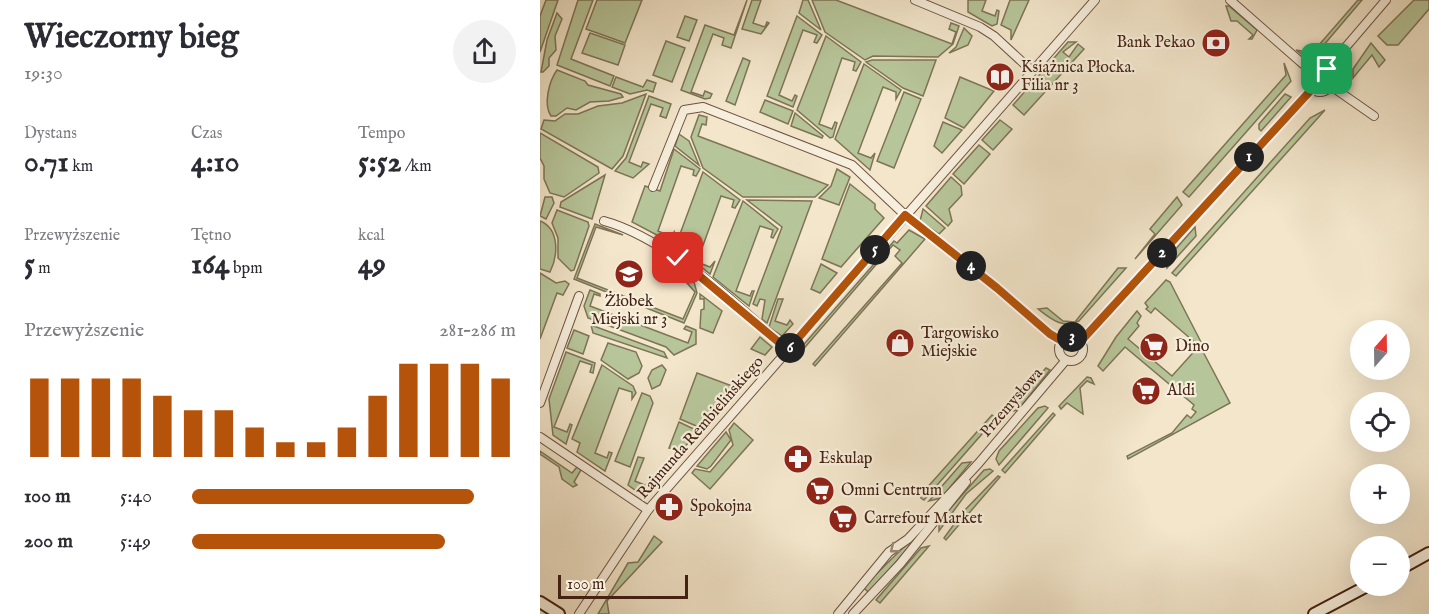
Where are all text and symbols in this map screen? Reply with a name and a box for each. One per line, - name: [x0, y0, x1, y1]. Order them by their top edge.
- text: Wieczorny bieg: [24, 17, 239, 59]
- button: share: [453, 20, 516, 83]
- bank icon: Bank Pekao: [1200, 27, 1232, 59]
- place label: Bank Pekao: [1116, 33, 1195, 53]
- pin: [1301, 43, 1352, 94]
- icon: arrive: [1310, 52, 1343, 85]
- place label: Książnica Płocka. Filia nr 3: [1021, 58, 1135, 96]
- text: 19:30: [24, 61, 63, 86]
- library icon: Książnica Płocka. Filia nr 3: [984, 61, 1016, 93]
- text: Dystans: [24, 124, 77, 144]
- text: Czas: [191, 124, 222, 144]
- text: Tempo: [358, 124, 405, 144]
- pin: 1: [1234, 142, 1264, 172]
- text: 0.71: [24, 144, 69, 182]
- text: 4:10: [191, 144, 239, 182]
- text: 5:52: [358, 144, 402, 182]
- text: 1: [1246, 147, 1252, 167]
- text: km: [69, 157, 93, 177]
- text: /km: [402, 157, 432, 177]
- text: Przewyższenie: [24, 226, 120, 246]
- text: Tętno: [191, 226, 231, 246]
- text: kcal: [358, 226, 385, 246]
- pin: [652, 232, 703, 283]
- pin: 5: [860, 235, 890, 265]
- pin: 2: [1147, 238, 1177, 268]
- text: 5: [872, 240, 878, 260]
- icon: check: [661, 241, 694, 274]
- text: 2: [1158, 243, 1166, 263]
- text: 5: [24, 246, 35, 284]
- text: 164: [191, 246, 230, 284]
- text: 49: [358, 246, 386, 284]
- pin: 4: [956, 251, 986, 281]
- text: 4: [967, 256, 975, 276]
- school or university icon: Żłobek Miejski nr 3: [613, 258, 645, 290]
- text: m: [35, 259, 51, 279]
- text: bpm: [230, 259, 263, 279]
- place label: Żłobek Miejski nr 3: [591, 290, 667, 330]
- text: Przewyższenie: [24, 318, 144, 343]
- text: 281–286 m: [439, 318, 516, 343]
- north arrow: [1350, 320, 1410, 380]
- map controls: [1350, 320, 1410, 596]
- pin: 3: [1057, 322, 1087, 352]
- place label: Targowisko Miejskie: [921, 324, 999, 362]
- shop icon: Targowisko Miejskie: [884, 327, 916, 359]
- text: 3: [1069, 327, 1075, 347]
- supermarket icon: Dino: [1138, 331, 1170, 363]
- pin: 6: [775, 333, 805, 363]
- place label: Dino: [1175, 337, 1210, 357]
- text: 6: [787, 338, 793, 358]
- street label: Rajmunda Rembielińskiego: [634, 352, 769, 504]
- street label: Przemysłowa: [976, 364, 1048, 442]
- supermarket icon: Aldi: [1130, 375, 1162, 407]
- place label: Aldi: [1166, 381, 1195, 401]
- button: locate: [1350, 392, 1410, 452]
- pharmacy icon: Eskulap: [782, 443, 814, 475]
- place label: Eskulap: [819, 449, 873, 469]
- button: +: [1350, 464, 1410, 524]
- supermarket icon: Omni Centrum: [804, 475, 836, 507]
- place label: Omni Centrum: [841, 481, 942, 501]
- text: 100 m: [24, 484, 71, 509]
- text: 5:40: [120, 484, 152, 509]
- pharmacy icon: Spokojna: [653, 491, 685, 523]
- place label: Spokojna: [690, 497, 752, 517]
- supermarket icon: Carrefour Market: [827, 503, 859, 535]
- place label: Carrefour Market: [864, 509, 983, 529]
- text: 200 m: [24, 529, 73, 554]
- text: 5:49: [120, 529, 151, 554]
- button: −: [1350, 536, 1410, 596]
- one-way arrow: [890, 542, 901, 553]
- scale bar: [558, 572, 688, 600]
- text: 100 m: [567, 575, 604, 595]

